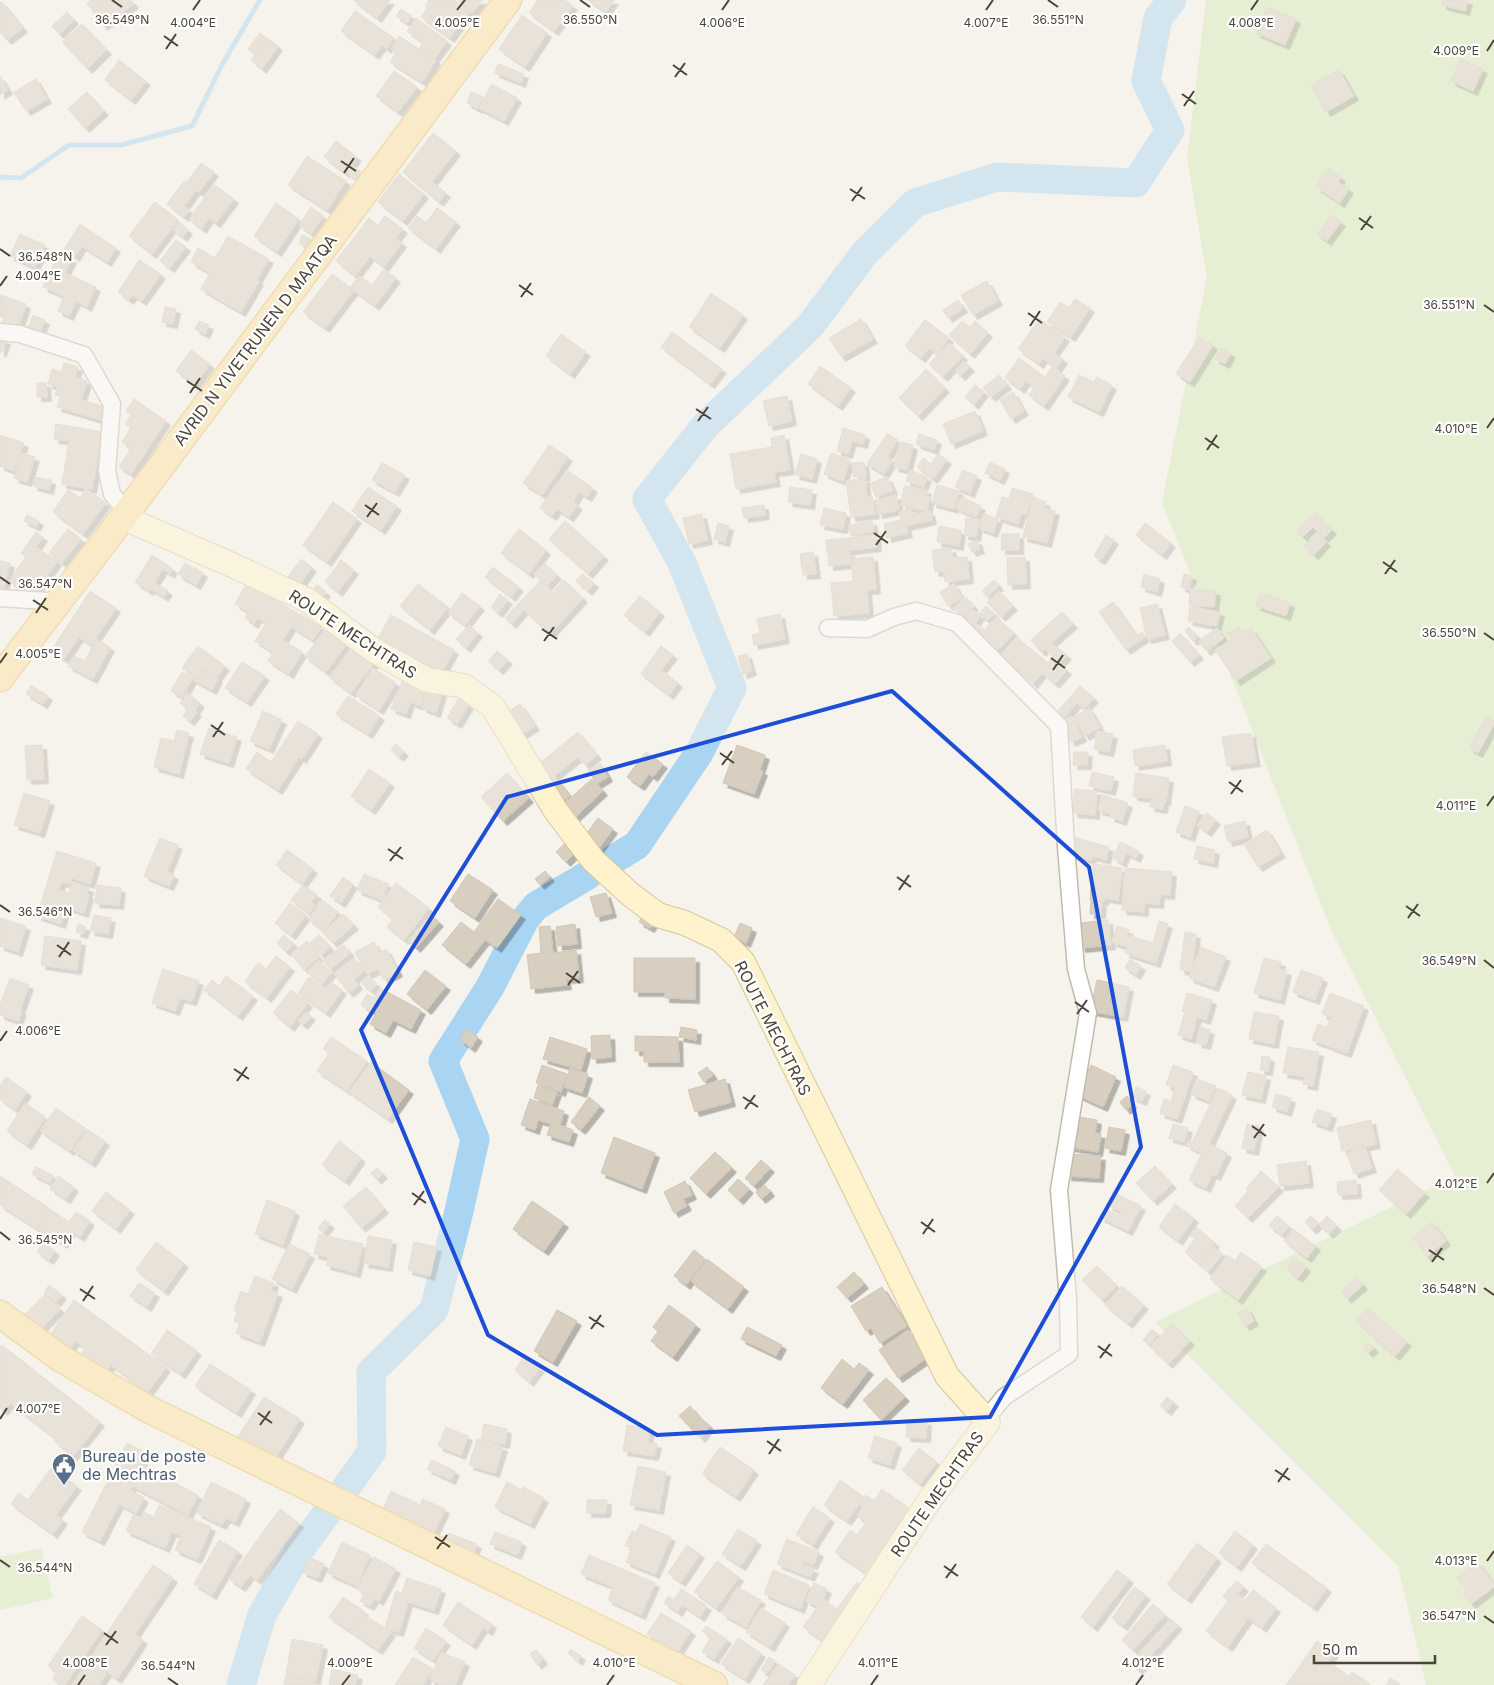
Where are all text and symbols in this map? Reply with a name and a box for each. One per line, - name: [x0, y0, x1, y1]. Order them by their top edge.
- text: 36.549°N: [95, 12, 149, 27]
- text: 36.550°N: [563, 12, 617, 27]
- text: 36.551°N: [1032, 12, 1084, 27]
- text: 4.004°E: [170, 15, 216, 30]
- text: 4.005°E: [434, 15, 480, 30]
- text: 4.006°E: [699, 15, 745, 30]
- text: 4.007°E: [964, 15, 1008, 30]
- text: 4.008°E: [1228, 15, 1274, 30]
- text: 4.009°E: [1433, 43, 1479, 58]
- street label: AVRID N YIVETṚUNEN D MAATQA: [169, 231, 341, 449]
- text: 36.548°N: [18, 249, 72, 264]
- text: 4.004°E: [15, 268, 61, 283]
- text: 36.551°N: [1423, 297, 1475, 312]
- text: 4.010°E: [1434, 421, 1478, 436]
- text: 36.547°N: [18, 576, 72, 591]
- street label: ROUTE MECHTRAS: [285, 585, 421, 683]
- text: 36.550°N: [1422, 625, 1476, 640]
- text: 4.005°E: [15, 646, 61, 661]
- text: 4.011°E: [1436, 798, 1476, 813]
- text: 36.546°N: [18, 904, 72, 919]
- text: 36.549°N: [1422, 953, 1476, 968]
- street label: ROUTE MECHTRAS: [730, 957, 816, 1099]
- text: 4.006°E: [15, 1023, 61, 1038]
- text: 4.012°E: [1435, 1176, 1477, 1191]
- text: 36.545°N: [18, 1232, 72, 1247]
- text: 36.548°N: [1422, 1281, 1476, 1296]
- text: 4.007°E: [16, 1401, 60, 1416]
- street label: ROUTE MECHTRAS: [886, 1427, 988, 1561]
- place label: Bureau de poste de Mechtras: [82, 1446, 206, 1484]
- public building icon: Bureau de poste de Mechtras: [51, 1452, 77, 1486]
- text: 4.013°E: [1435, 1553, 1477, 1568]
- text: 36.544°N: [18, 1560, 72, 1575]
- text: 36.547°N: [1422, 1608, 1476, 1623]
- scale bar: [1314, 1632, 1435, 1664]
- text: 50 m: [1322, 1640, 1358, 1659]
- text: 4.008°E: [62, 1655, 108, 1670]
- text: 4.009°E: [327, 1655, 373, 1670]
- text: 4.010°E: [592, 1655, 636, 1670]
- text: 4.011°E: [858, 1655, 898, 1670]
- text: 4.012°E: [1122, 1655, 1164, 1670]
- text: 36.544°N: [141, 1658, 195, 1673]

